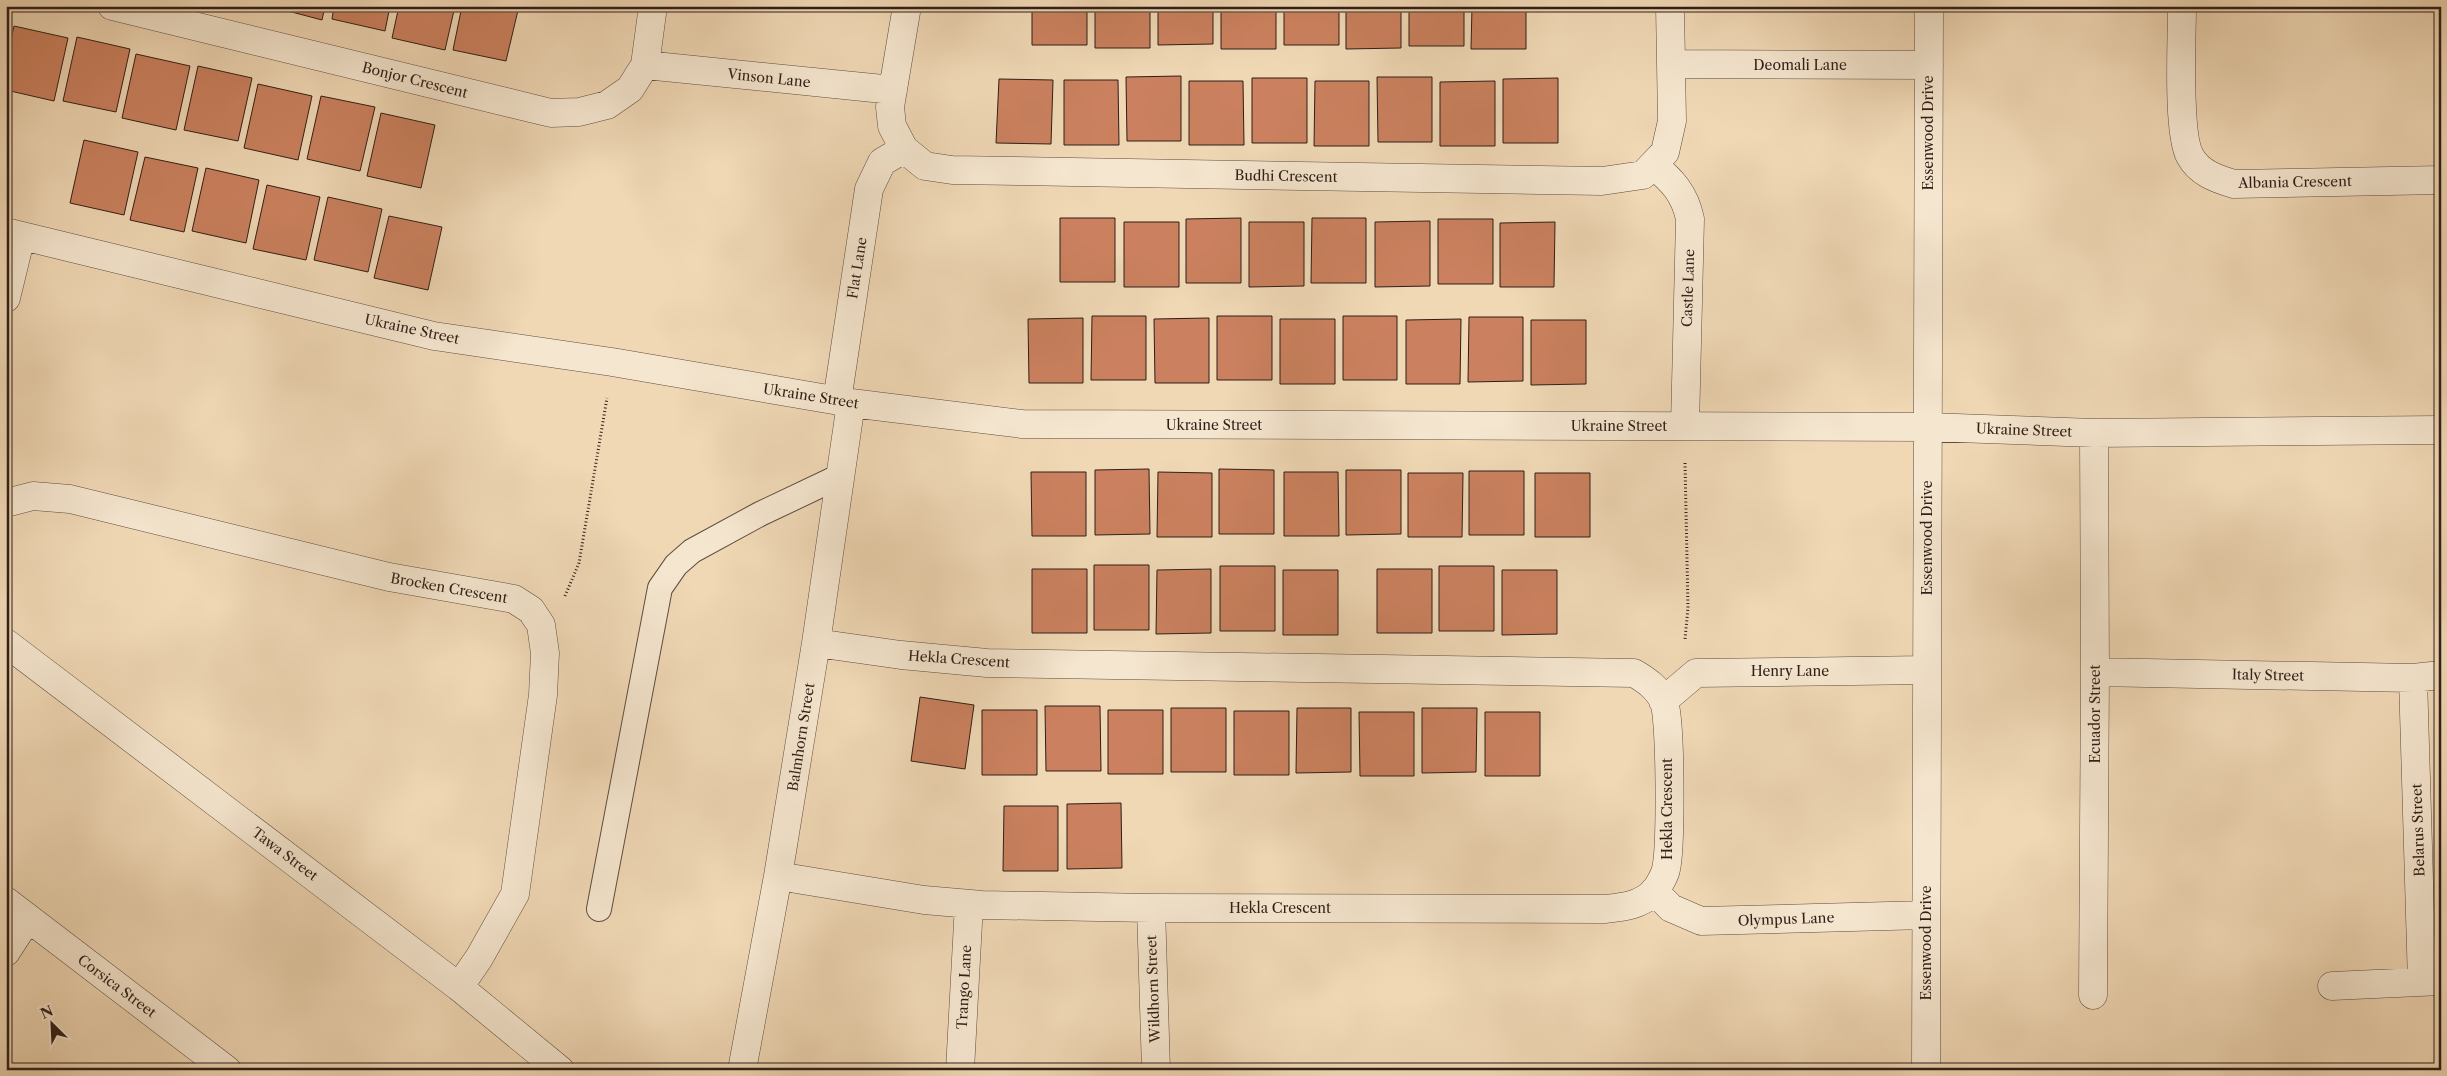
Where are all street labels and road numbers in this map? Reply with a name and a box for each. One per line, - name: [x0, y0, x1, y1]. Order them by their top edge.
- street label: Deomali Lane: [1753, 56, 1847, 74]
- street label: Bonjor Crescent: [360, 58, 470, 102]
- street label: Vinson Lane: [726, 65, 812, 91]
- street label: Essenwood Drive: [1919, 75, 1937, 191]
- street label: Budhi Crescent: [1234, 166, 1338, 186]
- street label: Albania Crescent: [2237, 172, 2352, 192]
- street label: Flat Lane: [843, 236, 871, 300]
- street label: Castle Lane: [1678, 249, 1698, 327]
- street label: Ukraine Street: [363, 310, 461, 348]
- street label: Ukraine Street: [762, 380, 860, 412]
- street label: Ukraine Street: [1166, 416, 1262, 434]
- street label: Ukraine Street: [1571, 417, 1667, 435]
- street label: Ukraine Street: [1976, 419, 2073, 441]
- street label: Essenwood Drive: [1918, 480, 1936, 596]
- street label: Brocken Crescent: [389, 569, 509, 607]
- street label: Hekla Crescent: [907, 646, 1011, 672]
- street label: Henry Lane: [1751, 662, 1829, 680]
- street label: Ecuador Street: [2086, 664, 2104, 764]
- street label: Italy Street: [2232, 665, 2304, 685]
- street label: Balmhorn Street: [784, 681, 818, 793]
- street label: Hekla Crescent: [1658, 758, 1676, 860]
- street label: Belarus Street: [2407, 783, 2429, 877]
- street label: Tawa Street: [248, 823, 322, 885]
- street label: Essenwood Drive: [1917, 885, 1935, 1001]
- street label: Hekla Crescent: [1229, 899, 1331, 917]
- street label: Olympus Lane: [1737, 908, 1835, 930]
- street label: Wildhorn Street: [1142, 935, 1164, 1044]
- street label: Trango Lane: [953, 944, 975, 1030]
- street label: Corsica Street: [74, 951, 160, 1021]

